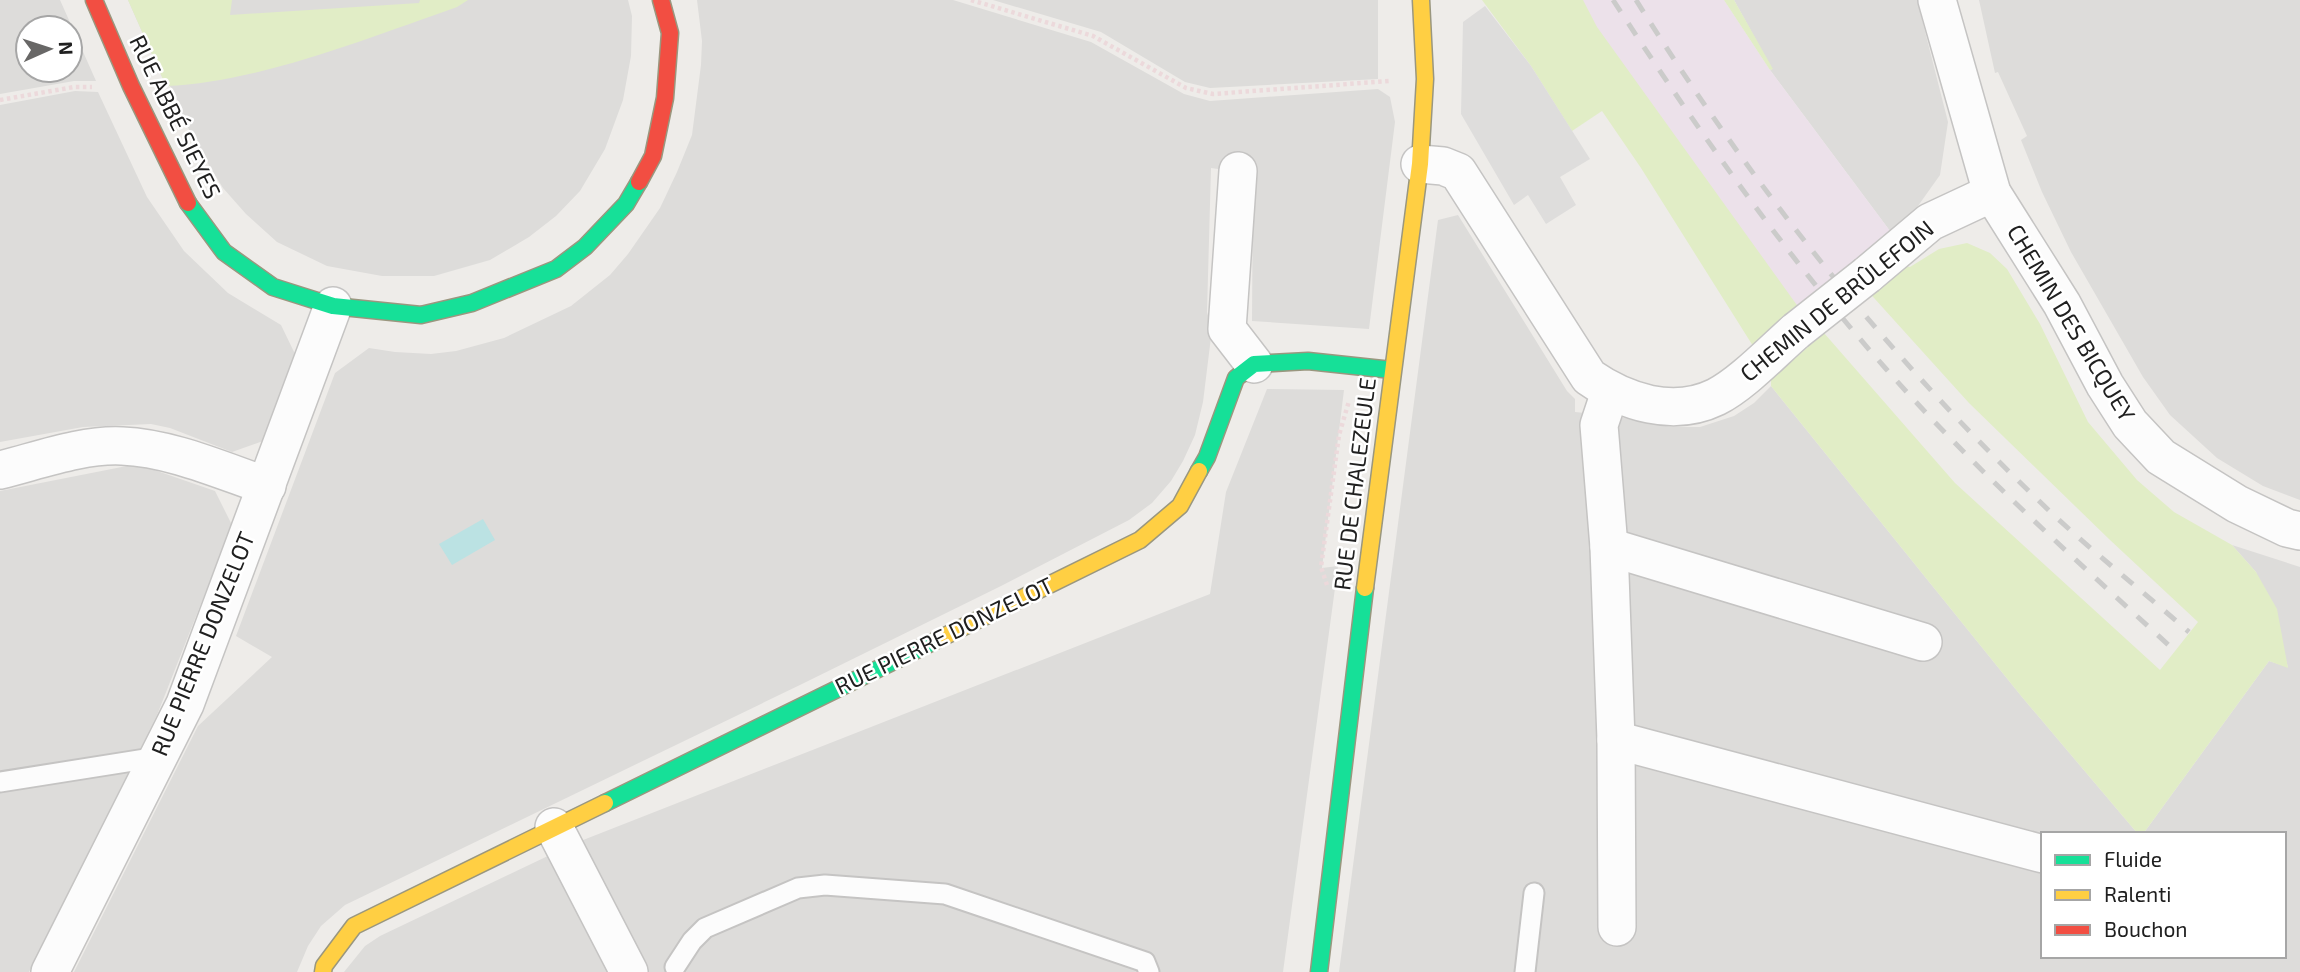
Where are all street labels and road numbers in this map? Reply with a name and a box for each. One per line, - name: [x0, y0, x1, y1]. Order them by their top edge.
- street label: RUE ABBÉ SIEYES: [124, 30, 228, 203]
- street label: CHEMIN DE BRÛLEFOIN: [1734, 214, 1939, 387]
- street label: CHEMIN DES BICQUEY: [2002, 219, 2142, 426]
- street label: RUE DE CHALEZEULE: [1327, 376, 1381, 592]
- street label: RUE PIERRE DONZELOT: [144, 528, 260, 760]
- street label: RUE PIERRE DONZELOT: [830, 570, 1057, 700]

